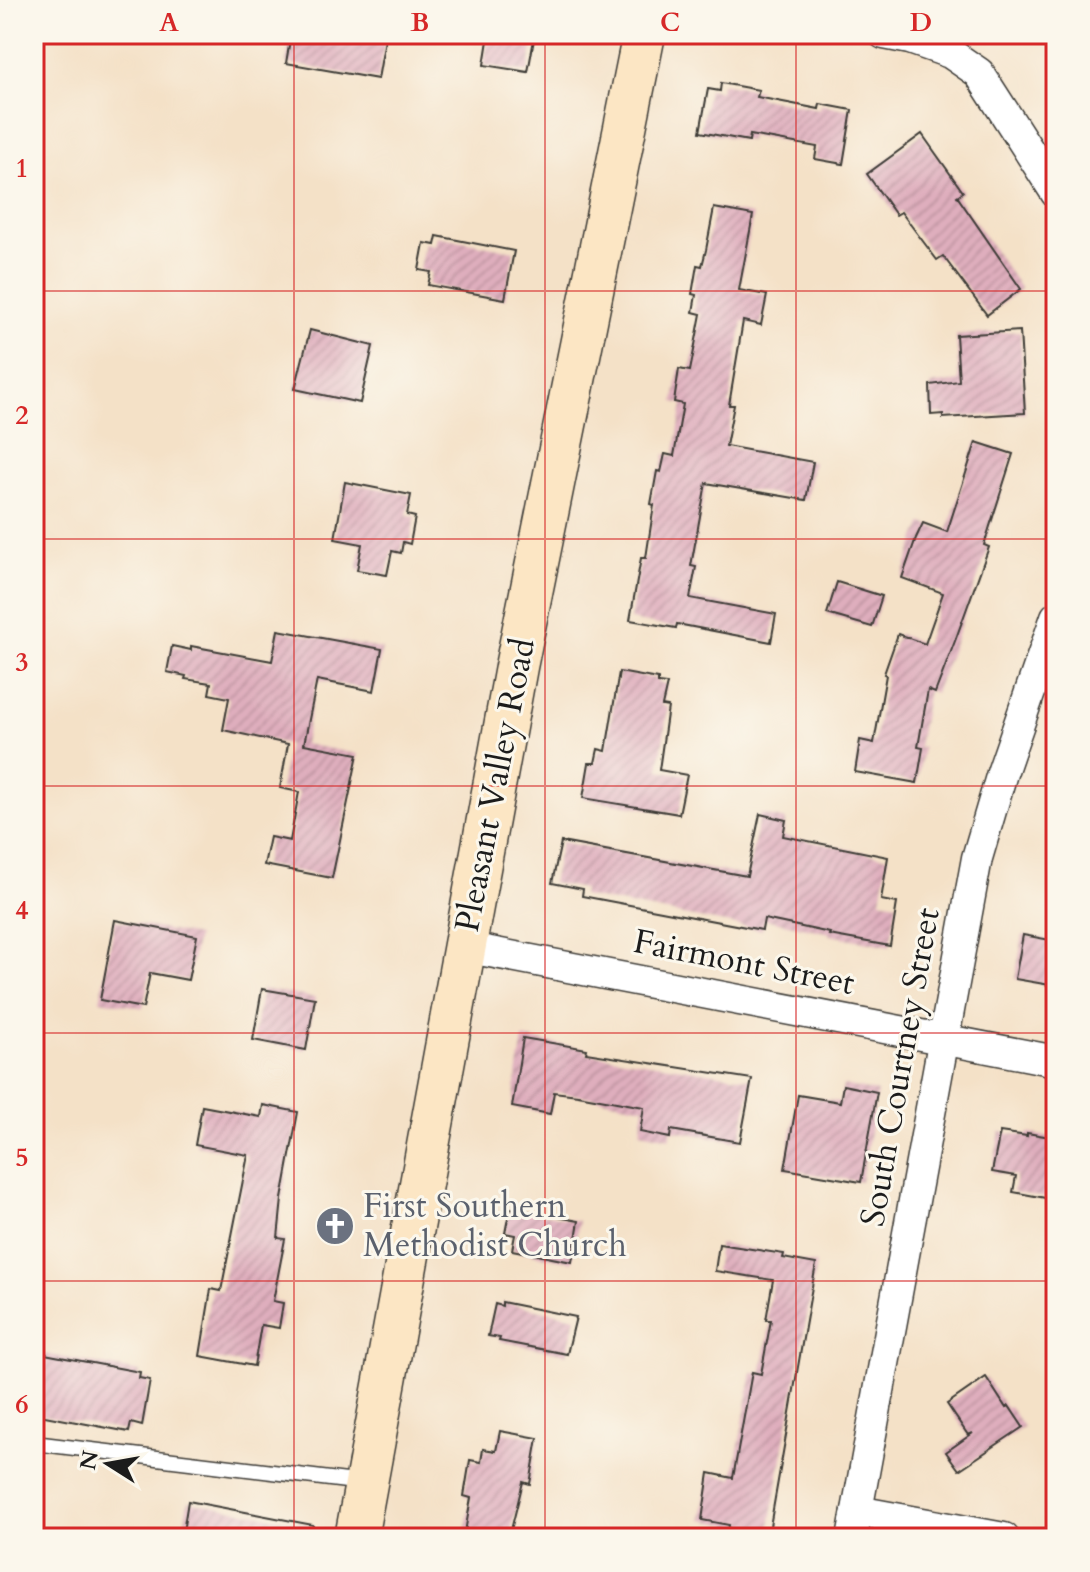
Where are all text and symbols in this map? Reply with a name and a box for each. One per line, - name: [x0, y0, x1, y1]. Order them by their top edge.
- text: A: [159, 5, 179, 40]
- text: B: [411, 5, 429, 40]
- text: C: [660, 5, 680, 40]
- text: D: [910, 5, 932, 40]
- text: 1: [15, 151, 29, 186]
- text: 2: [15, 398, 29, 433]
- street label: Pleasant Valley Road: [444, 634, 546, 936]
- text: 3: [15, 645, 29, 680]
- text: 4: [15, 893, 29, 928]
- street label: South Courtney Street: [849, 904, 951, 1230]
- street label: Fairmont Street: [630, 918, 859, 1006]
- text: 5: [15, 1140, 29, 1175]
- place label: First Southern Methodist Church: [363, 1183, 627, 1268]
- church icon: First Southern Methodist Church: [314, 1205, 356, 1247]
- text: 6: [15, 1387, 29, 1422]
- north arrow: [68, 1424, 148, 1504]
- text: N: [73, 1448, 106, 1473]

